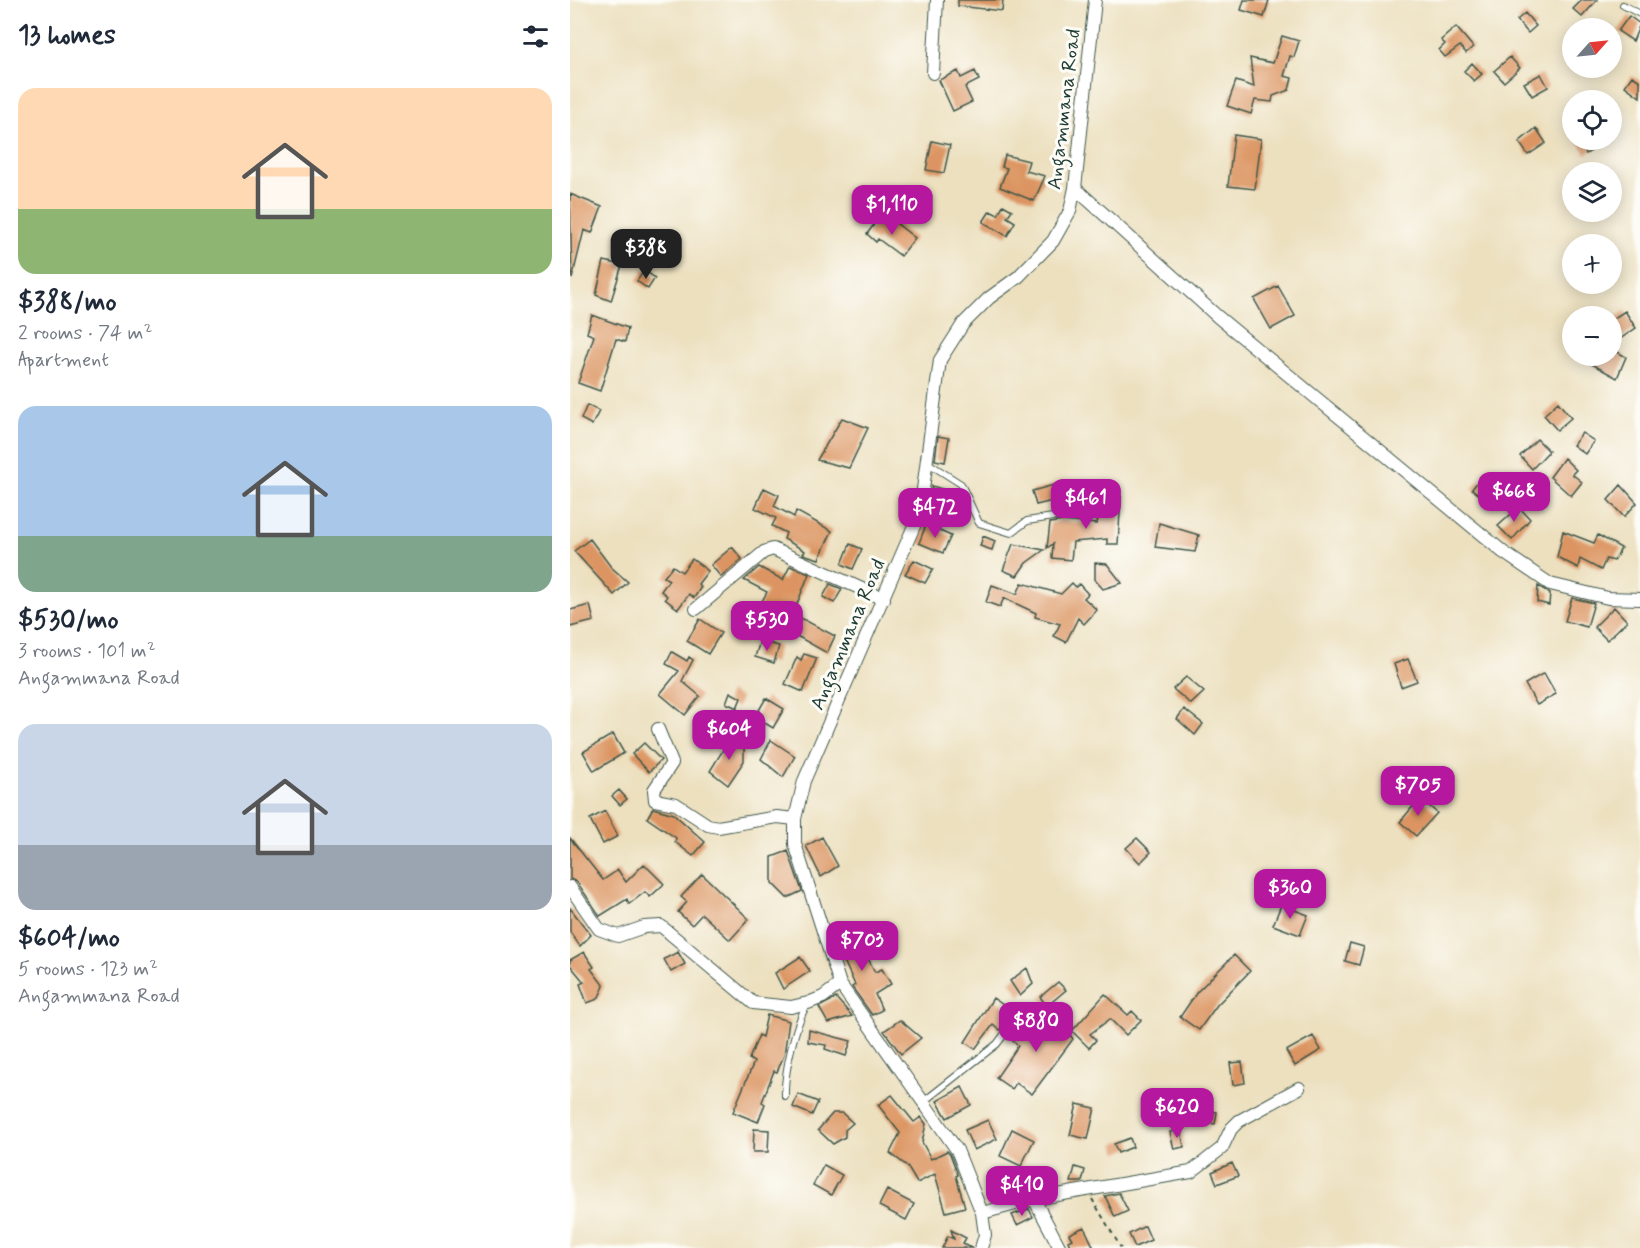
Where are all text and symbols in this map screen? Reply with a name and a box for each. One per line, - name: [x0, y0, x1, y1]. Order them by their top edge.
- north arrow: [1562, 18, 1622, 78]
- map controls: [1562, 18, 1622, 366]
- text: 13 homes: [18, 19, 116, 53]
- icon: filters: [519, 20, 552, 53]
- street label: Angammana Road: [1041, 27, 1090, 191]
- button: locate: [1562, 90, 1622, 150]
- icon: home: [231, 127, 339, 235]
- button: layers: [1562, 162, 1622, 222]
- pin: $1,110: [843, 185, 941, 236]
- text: $1,110: [866, 191, 918, 218]
- pin: $388: [610, 229, 682, 280]
- button: +: [1562, 234, 1622, 294]
- text: $388: [625, 235, 667, 262]
- text: $388/mo: [18, 286, 117, 320]
- button: −: [1562, 306, 1622, 366]
- text: 2 rooms · 74 m²: [18, 320, 152, 347]
- text: Apartment: [18, 347, 109, 374]
- icon: home: [231, 445, 339, 553]
- pin: $668: [1478, 472, 1550, 523]
- text: $668: [1492, 478, 1536, 505]
- pin: $461: [1050, 479, 1122, 530]
- text: $461: [1065, 485, 1107, 512]
- pin: $472: [899, 488, 971, 539]
- text: $472: [912, 494, 958, 521]
- street label: Angammana Road: [804, 555, 894, 715]
- pin: $530: [731, 601, 803, 652]
- text: $530/mo: [18, 604, 119, 638]
- text: $530: [745, 607, 789, 634]
- text: 3 rooms · 101 m²: [18, 638, 156, 665]
- text: Angammana Road: [18, 665, 180, 692]
- pin: $604: [693, 710, 765, 761]
- text: $604: [706, 716, 752, 743]
- icon: home: [231, 763, 339, 871]
- pin: $705: [1382, 766, 1454, 817]
- text: $705: [1395, 772, 1441, 799]
- pin: $360: [1254, 869, 1326, 920]
- text: $360: [1268, 875, 1312, 902]
- pin: $703: [826, 921, 898, 972]
- text: $604/mo: [18, 922, 120, 956]
- text: $703: [840, 927, 884, 954]
- text: 5 rooms · 123 m²: [18, 956, 158, 983]
- text: Angammana Road: [18, 983, 180, 1010]
- pin: $880: [1000, 1002, 1072, 1053]
- text: $880: [1013, 1008, 1059, 1035]
- pin: $620: [1141, 1088, 1213, 1139]
- text: $620: [1155, 1094, 1199, 1121]
- pin: $410: [986, 1166, 1058, 1217]
- text: $410: [1000, 1172, 1044, 1199]

